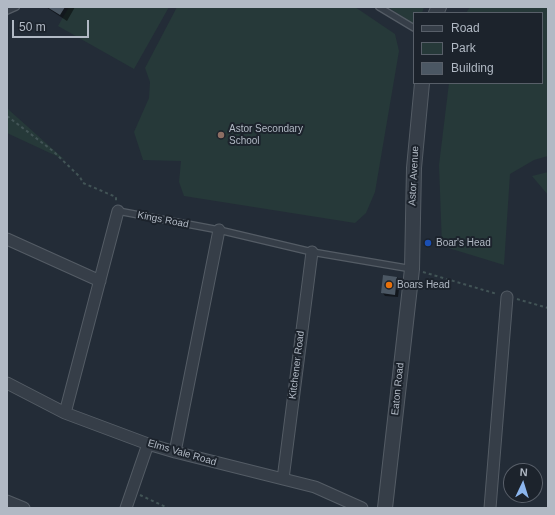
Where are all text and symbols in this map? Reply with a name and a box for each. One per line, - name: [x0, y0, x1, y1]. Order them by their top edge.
- scale bar: [14, 12, 91, 38]
- legend: [413, 12, 543, 84]
- text: 50 m: [19, 20, 46, 34]
- text: Road: [451, 21, 480, 35]
- text: Park: [451, 41, 476, 55]
- text: Building: [451, 61, 494, 75]
- place label: Astor Secondary School: [229, 123, 303, 146]
- marker: Astor Secondary School: [216, 130, 226, 140]
- street label: Astor Avenue: [406, 146, 422, 206]
- street label: Kings Road: [136, 209, 190, 231]
- place label: Boar's Head: [436, 237, 491, 249]
- marker: Boar's Head: [423, 238, 433, 248]
- place label: Boars Head: [397, 279, 450, 291]
- marker: Boars Head: [384, 280, 394, 290]
- street label: Kitchener Road: [287, 330, 307, 400]
- street label: Eaton Road: [389, 362, 407, 416]
- street label: Elms Vale Road: [146, 437, 218, 469]
- north arrow: [503, 463, 543, 503]
- text: N: [519, 466, 528, 478]

